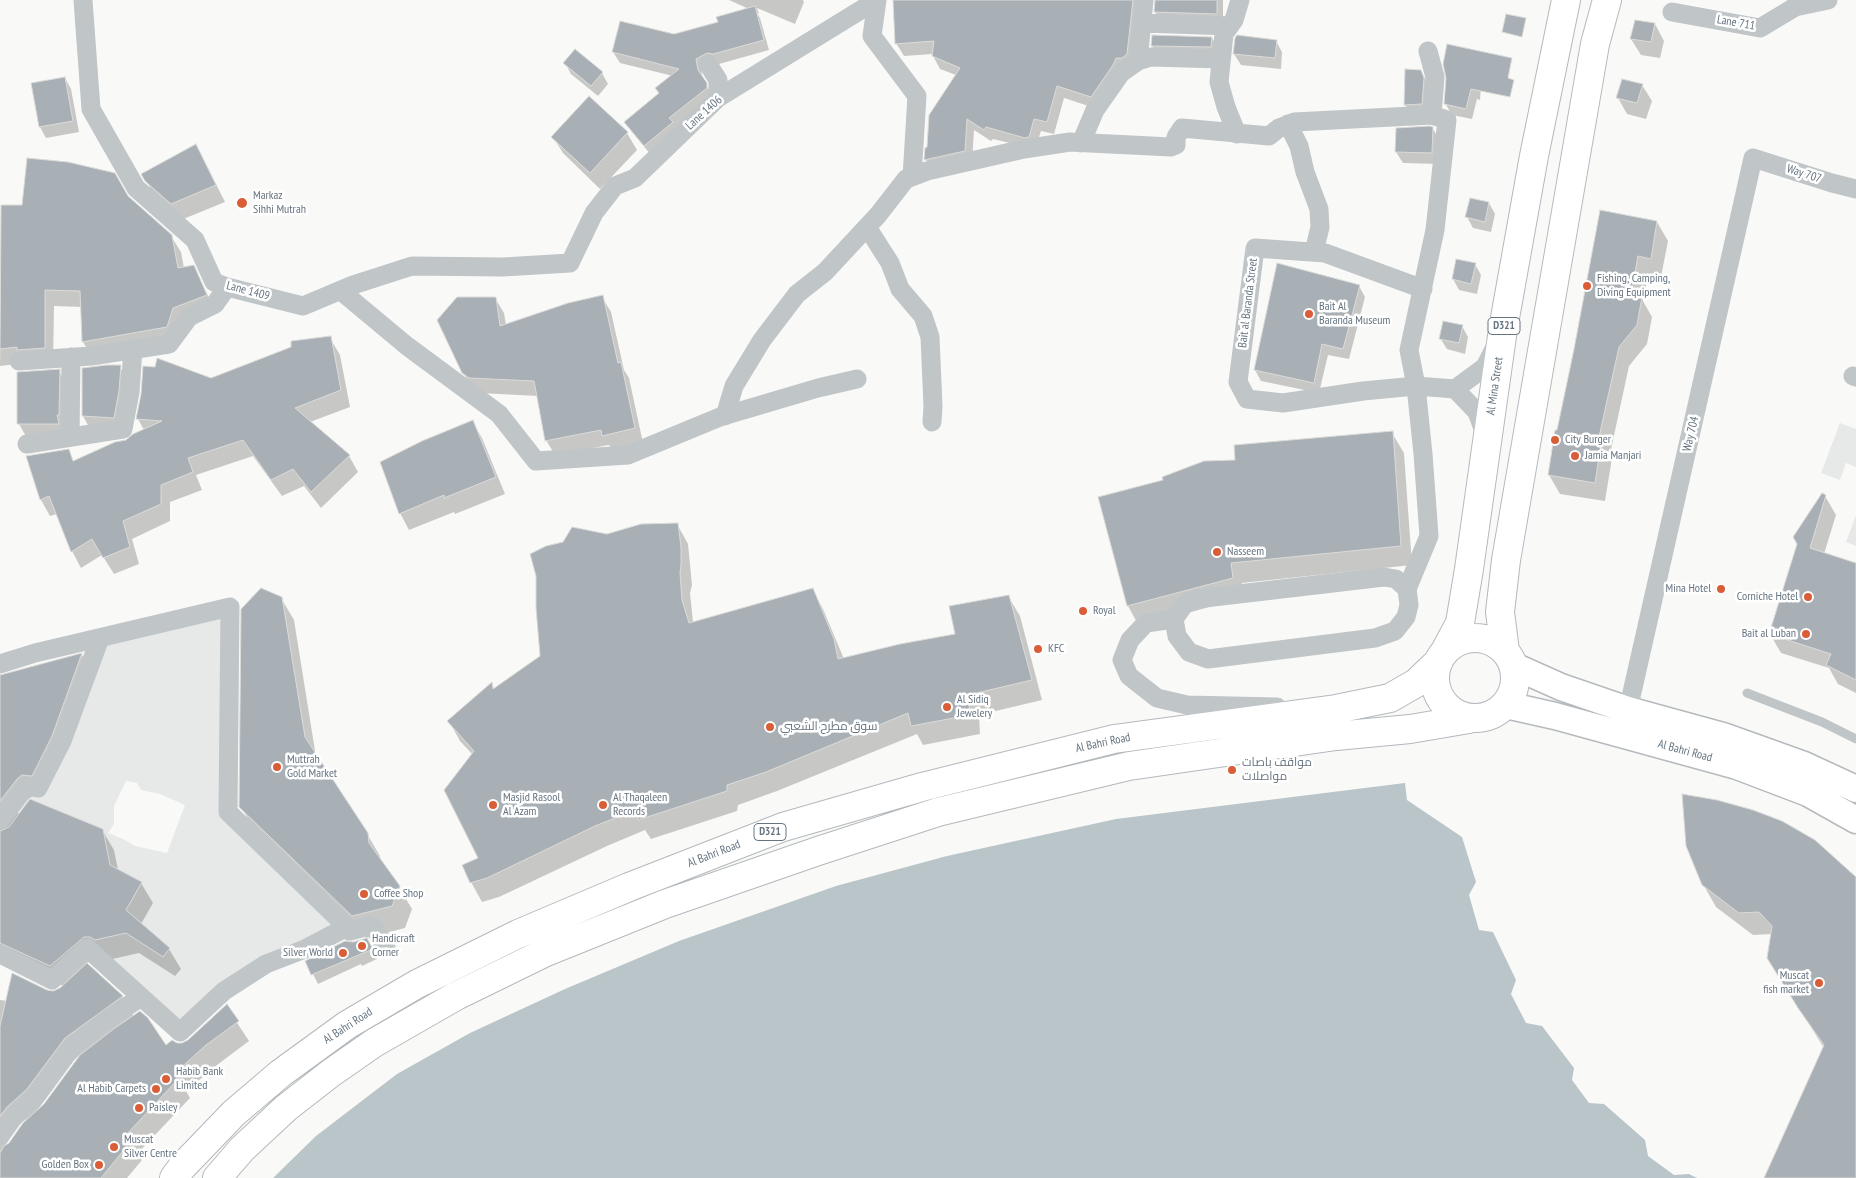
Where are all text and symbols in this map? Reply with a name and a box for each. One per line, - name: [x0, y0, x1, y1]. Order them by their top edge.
- street label: Lane 711: [1716, 13, 1756, 33]
- street label: Lane 1406: [683, 93, 725, 133]
- street label: Way 707: [1785, 162, 1823, 186]
- place label: Markaz Sihhi Mutrah: [253, 189, 306, 217]
- marker: Markaz Sihhi Mutrah: [235, 196, 249, 210]
- street label: Bait al Baranda Street: [1235, 257, 1261, 349]
- place label: Fishing, Camping, Diving Equipment: [1597, 272, 1671, 300]
- street label: Lane 1409: [225, 278, 271, 304]
- marker: Fishing, Camping, Diving Equipment: [1581, 280, 1593, 292]
- place label: Bait Al Baranda Museum: [1319, 300, 1390, 328]
- marker: Bait Al Baranda Museum: [1303, 308, 1315, 320]
- road number: D321: [1488, 318, 1520, 334]
- street label: Al Mina Street: [1484, 356, 1506, 416]
- street label: Way 704: [1680, 415, 1702, 453]
- place label: City Burger: [1565, 433, 1611, 447]
- marker: City Burger: [1549, 434, 1561, 446]
- place label: Jamia Manjari: [1585, 449, 1641, 463]
- marker: Jamia Manjari: [1569, 450, 1581, 462]
- place label: Nasseem: [1227, 545, 1264, 559]
- marker: Nasseem: [1211, 546, 1223, 558]
- place label: Mina Hotel: [1666, 582, 1711, 596]
- marker: Mina Hotel: [1715, 583, 1727, 595]
- place label: Corniche Hotel: [1737, 590, 1798, 604]
- marker: Corniche Hotel: [1802, 591, 1814, 603]
- place label: Royal: [1093, 604, 1115, 618]
- marker: Royal: [1077, 605, 1089, 617]
- place label: Bait al Luban: [1742, 627, 1796, 641]
- marker: Bait al Luban: [1800, 628, 1812, 640]
- place label: KFC: [1048, 642, 1064, 656]
- marker: KFC: [1032, 643, 1044, 655]
- place label: Al Sidiq Jewelery: [957, 693, 992, 721]
- marker: Al Sidiq Jewelery: [941, 701, 953, 713]
- place label: سوق مطرح الشعبي: [780, 720, 877, 734]
- marker: سوق مطرح الشعبي: [764, 721, 776, 733]
- street label: Al Bahri Road: [1074, 730, 1132, 756]
- street label: Al Bahri Road: [1656, 737, 1714, 765]
- place label: Muttrah Gold Market: [287, 753, 337, 781]
- place label: مواقف باصات مواصلات: [1242, 756, 1312, 784]
- marker: Muttrah Gold Market: [271, 761, 283, 773]
- marker: مواقف باصات مواصلات: [1226, 764, 1238, 776]
- place label: Masjid Rasool Al Azam: [503, 791, 560, 819]
- place label: Al Thaqaleen Records: [613, 791, 667, 819]
- marker: Masjid Rasool Al Azam: [487, 799, 499, 811]
- marker: Al Thaqaleen Records: [597, 799, 609, 811]
- road number: D321: [754, 824, 786, 840]
- street label: Al Bahri Road: [685, 837, 743, 871]
- place label: Coffee Shop: [374, 887, 423, 901]
- marker: Coffee Shop: [358, 888, 370, 900]
- place label: Handicraft Corner: [372, 932, 415, 960]
- marker: Handicraft Corner: [356, 940, 368, 952]
- place label: Silver World: [283, 946, 333, 960]
- marker: Silver World: [337, 947, 349, 959]
- place label: Muscat fish market: [1763, 969, 1809, 997]
- marker: Muscat fish market: [1813, 977, 1825, 989]
- street label: Al Bahri Road: [321, 1005, 375, 1047]
- place label: Habib Bank Limited: [176, 1065, 223, 1093]
- marker: Habib Bank Limited: [160, 1073, 172, 1085]
- place label: Al Habib Carpets: [77, 1082, 146, 1096]
- marker: Al Habib Carpets: [150, 1083, 162, 1095]
- place label: Paisley: [149, 1101, 178, 1115]
- marker: Paisley: [133, 1102, 145, 1114]
- place label: Muscat Silver Centre: [124, 1133, 177, 1161]
- marker: Muscat Silver Centre: [108, 1141, 120, 1153]
- place label: Golden Box: [42, 1158, 89, 1172]
- marker: Golden Box: [93, 1159, 105, 1171]

